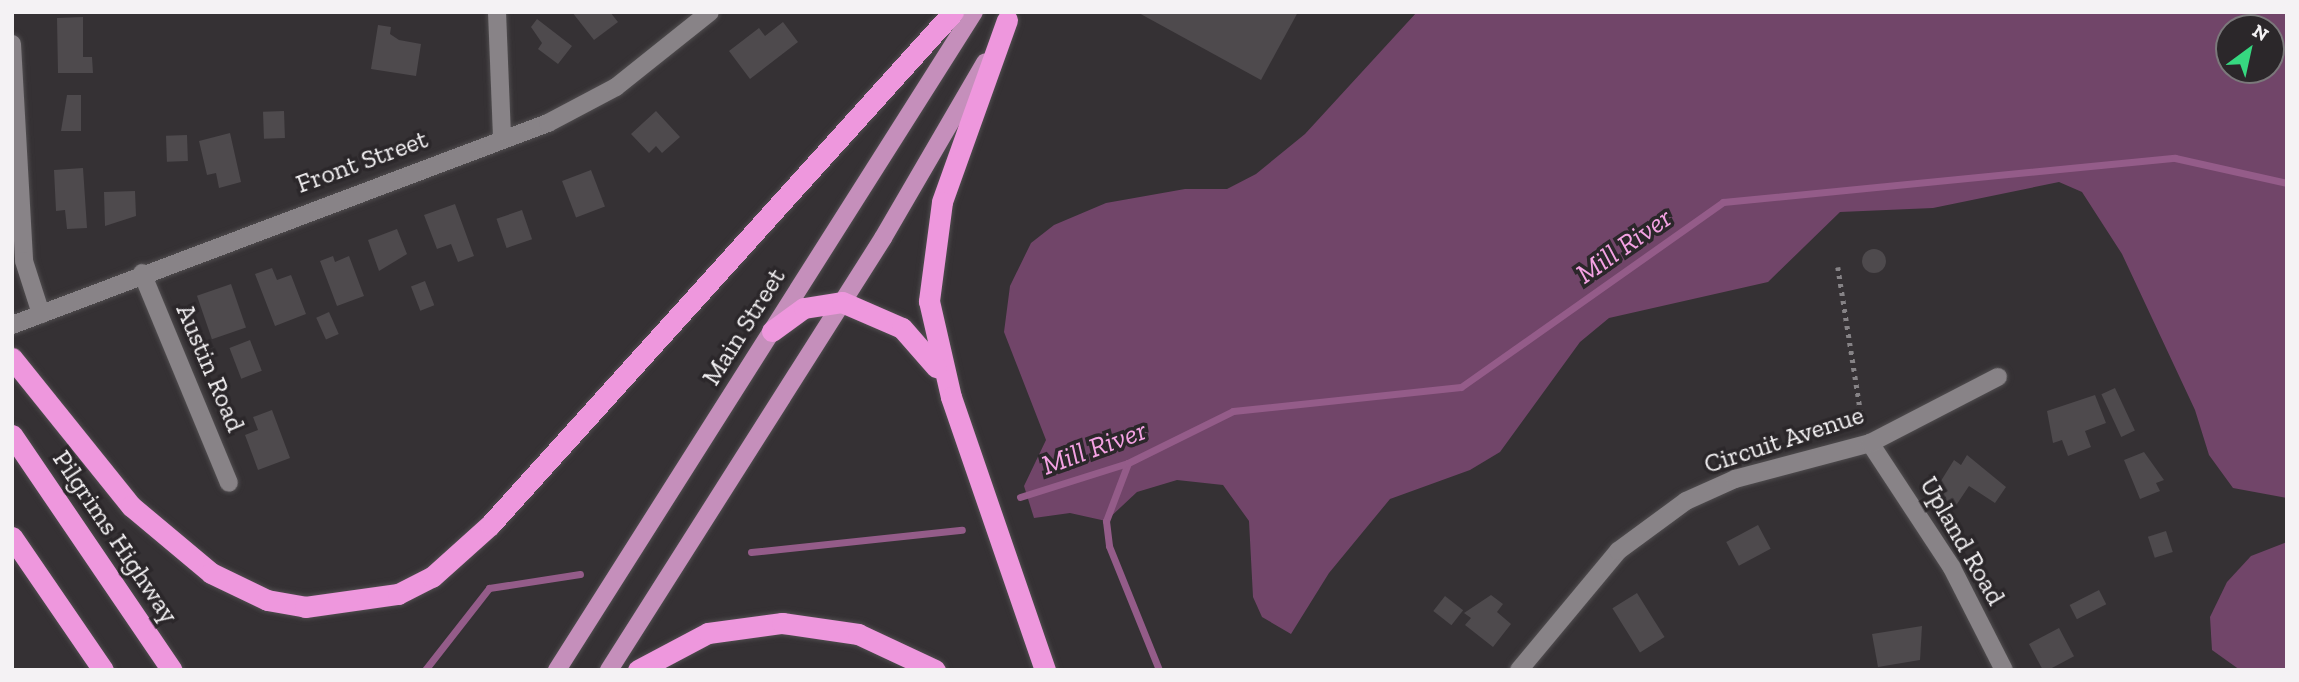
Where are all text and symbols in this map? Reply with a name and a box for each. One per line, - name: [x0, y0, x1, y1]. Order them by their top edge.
- north arrow: [2215, 14, 2285, 84]
- text: N: [2248, 19, 2273, 46]
- street label: Front Street: [292, 124, 432, 200]
- water label: Mill River: [1570, 201, 1678, 291]
- street label: Main Street: [696, 263, 792, 391]
- street label: Austin Road: [169, 299, 251, 437]
- street label: Circuit Avenue: [1700, 399, 1868, 481]
- water label: Mill River: [1037, 414, 1151, 482]
- street label: Pilgrims Highway: [46, 445, 184, 629]
- street label: Upland Road: [1913, 471, 2011, 611]

